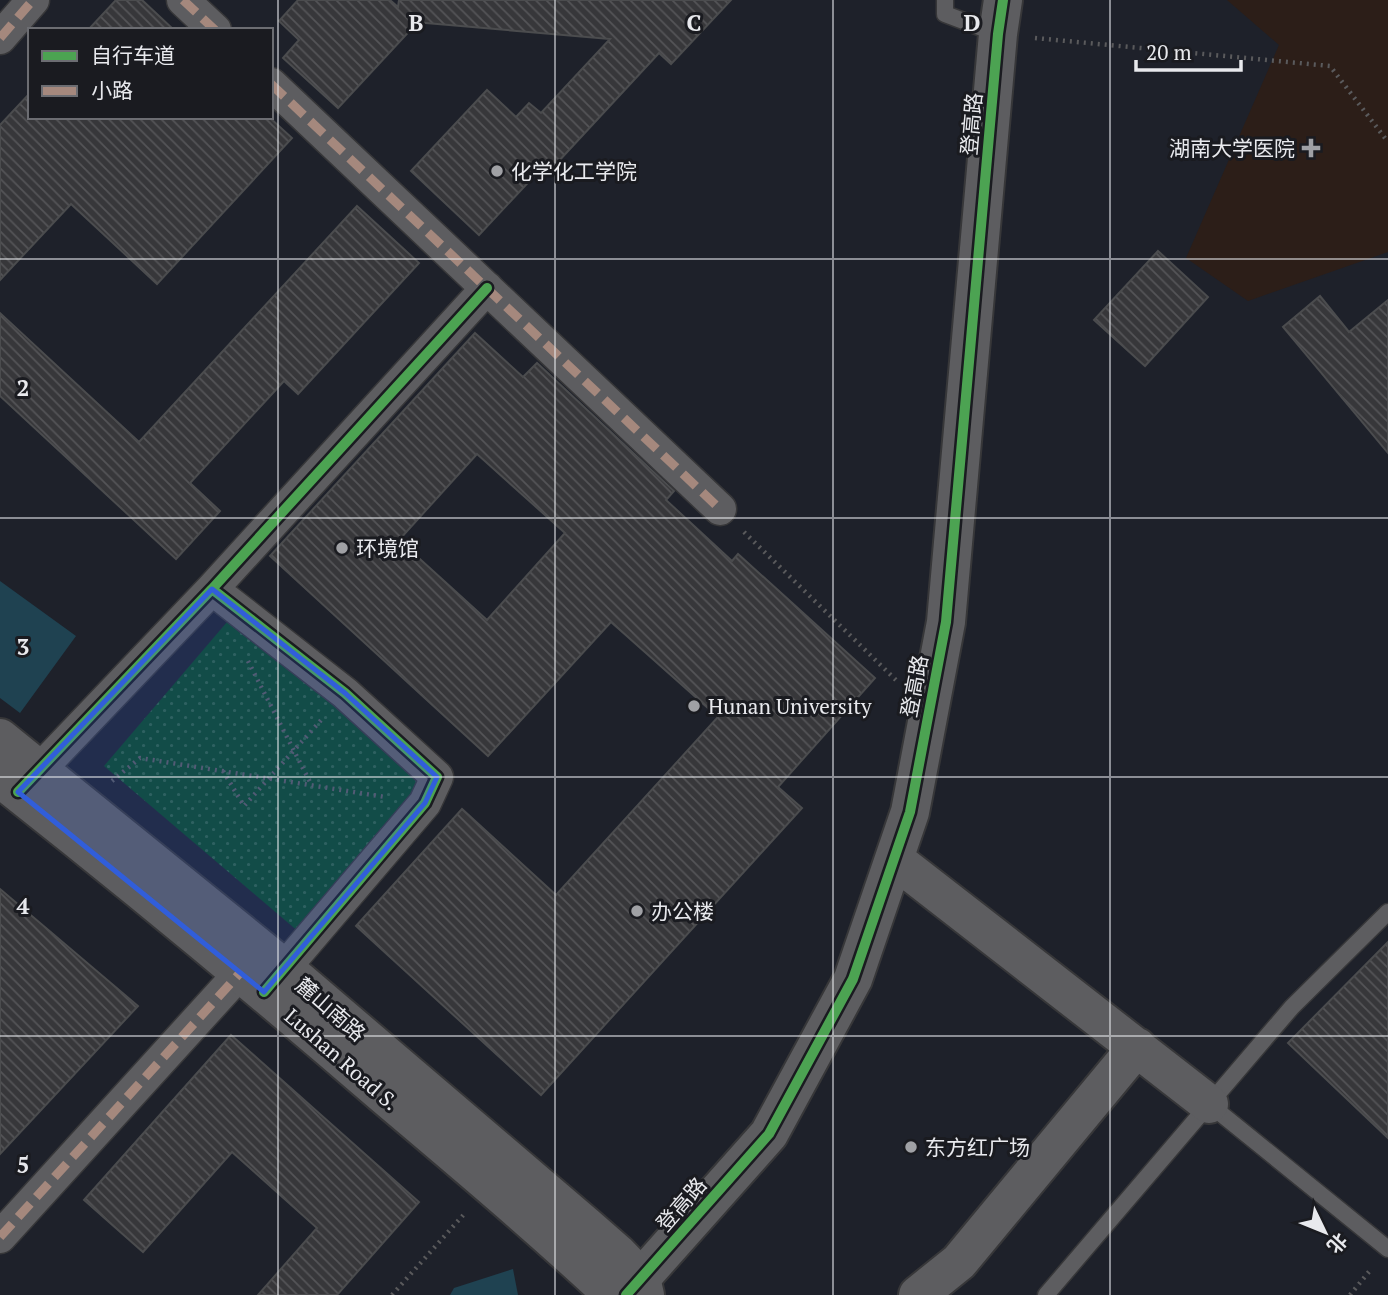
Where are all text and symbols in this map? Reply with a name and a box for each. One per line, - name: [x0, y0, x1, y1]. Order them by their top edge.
- text: B: [409, 7, 424, 38]
- text: C: [687, 7, 702, 38]
- text: D: [964, 7, 981, 38]
- legend: [28, 28, 273, 119]
- scale bar: [1136, 28, 1241, 72]
- text: 20 m: [1146, 38, 1192, 66]
- text: 自行车道: [91, 41, 175, 69]
- text: 小路: [91, 76, 133, 104]
- street label: 登高路: [954, 91, 988, 157]
- place label: 湖南大学医院: [1169, 134, 1295, 162]
- marker: 湖南大学医院: [1301, 138, 1321, 158]
- place label: 化学化工学院: [511, 157, 637, 185]
- marker: 化学化工学院: [489, 163, 505, 179]
- text: 2: [17, 372, 30, 403]
- place label: 环境馆: [356, 534, 419, 562]
- marker: 环境馆: [334, 540, 350, 556]
- text: 3: [17, 631, 30, 662]
- street label: 登高路: [894, 652, 934, 720]
- place label: Hunan University: [708, 692, 872, 720]
- marker: Hunan University: [686, 698, 702, 714]
- text: 4: [17, 890, 30, 921]
- place label: 办公楼: [651, 897, 714, 925]
- marker: 办公楼: [629, 903, 645, 919]
- street label: 麓山南路: [290, 971, 372, 1047]
- street label: Lushan Road S.: [279, 1002, 405, 1116]
- place label: 东方红广场: [925, 1133, 1030, 1161]
- marker: 东方红广场: [903, 1139, 919, 1155]
- text: 5: [17, 1149, 30, 1180]
- street label: 登高路: [650, 1171, 712, 1237]
- north arrow: [1290, 1197, 1360, 1267]
- text: 北: [1322, 1228, 1353, 1259]

